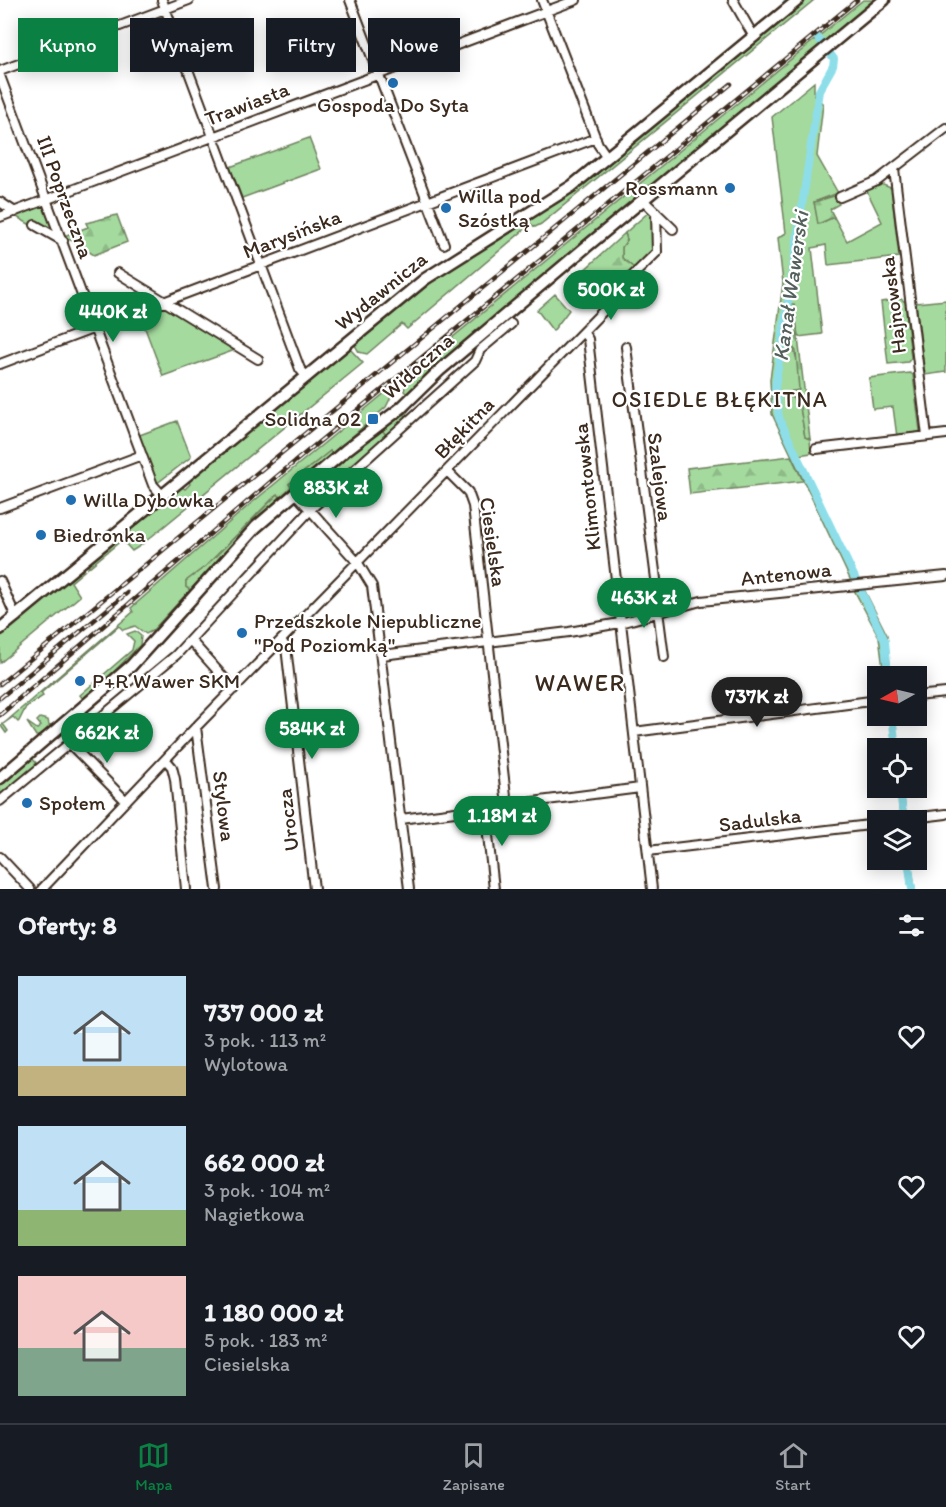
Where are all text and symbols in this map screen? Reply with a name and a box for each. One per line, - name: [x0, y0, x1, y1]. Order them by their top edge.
- chip: Kupno: [18, 18, 118, 72]
- chip: Wynajem: [130, 18, 254, 72]
- chip: Filtry: [266, 18, 356, 72]
- chip: Nowe: [368, 18, 460, 72]
- street label: Trawiasta: [201, 76, 293, 131]
- marker: Gospoda Do Syta: [386, 76, 400, 90]
- place label: Gospoda Do Syta: [317, 92, 469, 117]
- street label: III Poprzeczna: [32, 132, 99, 262]
- place label: Rossmann: [625, 175, 718, 200]
- marker: Rossmann: [723, 181, 737, 195]
- place label: Willa pod Szóstką: [458, 183, 542, 232]
- marker: Willa pod Szóstką: [439, 201, 453, 215]
- street label: Marysińska: [239, 203, 345, 264]
- water label: Kanał Wawerski: [767, 207, 815, 363]
- street label: Wydawnicza: [329, 246, 432, 335]
- street label: Hajnowska: [874, 255, 911, 355]
- pin: 500K zł: [556, 270, 666, 321]
- text: 500K zł: [577, 277, 645, 301]
- pin: 440K zł: [58, 292, 168, 343]
- text: 440K zł: [79, 299, 147, 323]
- street label: Widoczna: [377, 327, 459, 404]
- district label: OSIEDLE BŁĘKITNA: [612, 386, 828, 413]
- street label: Błękitna: [428, 392, 499, 464]
- place label: Solidna 02: [264, 406, 361, 431]
- marker: Solidna 02: [366, 412, 380, 426]
- street label: Klimontowska: [567, 422, 606, 552]
- street label: Szalejowa: [643, 431, 678, 523]
- pin: 883K zł: [281, 468, 391, 519]
- text: 883K zł: [303, 475, 369, 499]
- place label: Willa Dybówka: [83, 487, 214, 512]
- marker: Willa Dybówka: [64, 493, 78, 507]
- street label: Ciesielska: [475, 496, 512, 588]
- place label: Biedronka: [53, 522, 146, 547]
- marker: Biedronka: [34, 528, 48, 542]
- street label: Antenowa: [739, 556, 833, 591]
- pin: 463K zł: [589, 578, 699, 629]
- text: 463K zł: [611, 585, 677, 609]
- place label: Przedszkole Niepubliczne "Pod Poziomką": [254, 608, 482, 657]
- marker: Przedszkole Niepubliczne "Pod Poziomką": [235, 626, 249, 640]
- north arrow: [867, 666, 927, 726]
- map controls: [867, 666, 927, 870]
- place label: P+R Wawer SKM: [92, 668, 240, 693]
- district label: WAWER: [534, 668, 626, 697]
- marker: P+R Wawer SKM: [73, 674, 87, 688]
- pin: 737K zł: [702, 677, 812, 728]
- text: 737K zł: [725, 684, 789, 708]
- pin: 584K zł: [257, 709, 367, 760]
- pin: 662K zł: [52, 713, 162, 764]
- text: 584K zł: [279, 716, 345, 740]
- text: 662K zł: [75, 720, 139, 744]
- button: locate: [867, 738, 927, 798]
- street label: Stylowa: [208, 769, 241, 843]
- street label: Urocza: [271, 787, 304, 853]
- place label: Społem: [39, 790, 106, 815]
- marker: Społem: [20, 796, 34, 810]
- pin: 1.18M zł: [440, 796, 564, 847]
- street label: Sadulska: [717, 802, 803, 837]
- text: 1.18M zł: [467, 803, 537, 827]
- button: layers: [867, 810, 927, 870]
- text: Oferty: 8: [18, 909, 117, 941]
- icon: filters: [895, 909, 928, 942]
- text: 737 000 zł: [204, 996, 323, 1028]
- icon: home: [66, 1000, 138, 1072]
- icon: heart: [895, 1020, 928, 1053]
- text: 3 pok. · 113 m²: [204, 1028, 326, 1052]
- text: Wylotowa: [204, 1052, 288, 1076]
- text: 662 000 zł: [204, 1146, 324, 1178]
- icon: home: [66, 1150, 138, 1222]
- icon: heart: [895, 1170, 928, 1203]
- text: 3 pok. · 104 m²: [204, 1178, 330, 1202]
- text: Nagietkowa: [204, 1202, 304, 1226]
- text: 1 180 000 zł: [204, 1296, 344, 1328]
- icon: home: [66, 1300, 138, 1372]
- icon: heart: [895, 1320, 928, 1353]
- text: 5 pok. · 183 m²: [204, 1328, 327, 1352]
- text: Ciesielska: [204, 1352, 290, 1376]
- tab: Mapa: [135, 1439, 172, 1494]
- tab: Zapisane: [443, 1439, 505, 1494]
- tab: Start: [775, 1439, 811, 1494]

